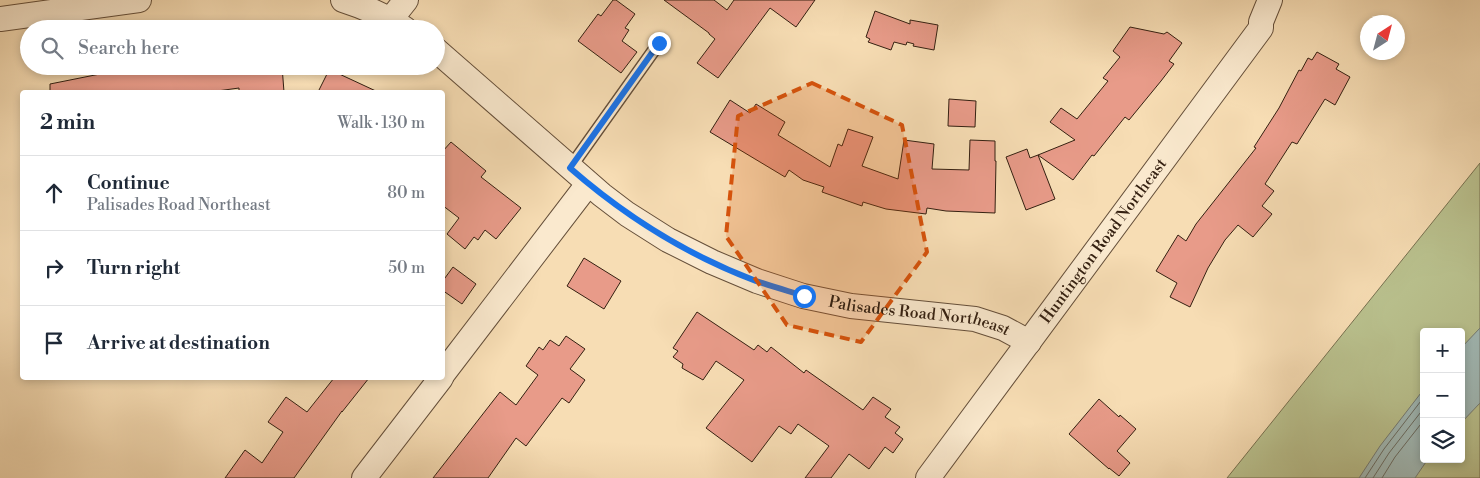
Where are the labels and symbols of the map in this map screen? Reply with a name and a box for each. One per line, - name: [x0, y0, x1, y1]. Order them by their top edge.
- north arrow: [1360, 15, 1405, 60]
- route end: [648, 32, 671, 55]
- street label: Huntington Road Northeast: [1036, 154, 1171, 327]
- route start: [793, 285, 816, 308]
- street label: Palisades Road Northeast: [827, 292, 1014, 340]

